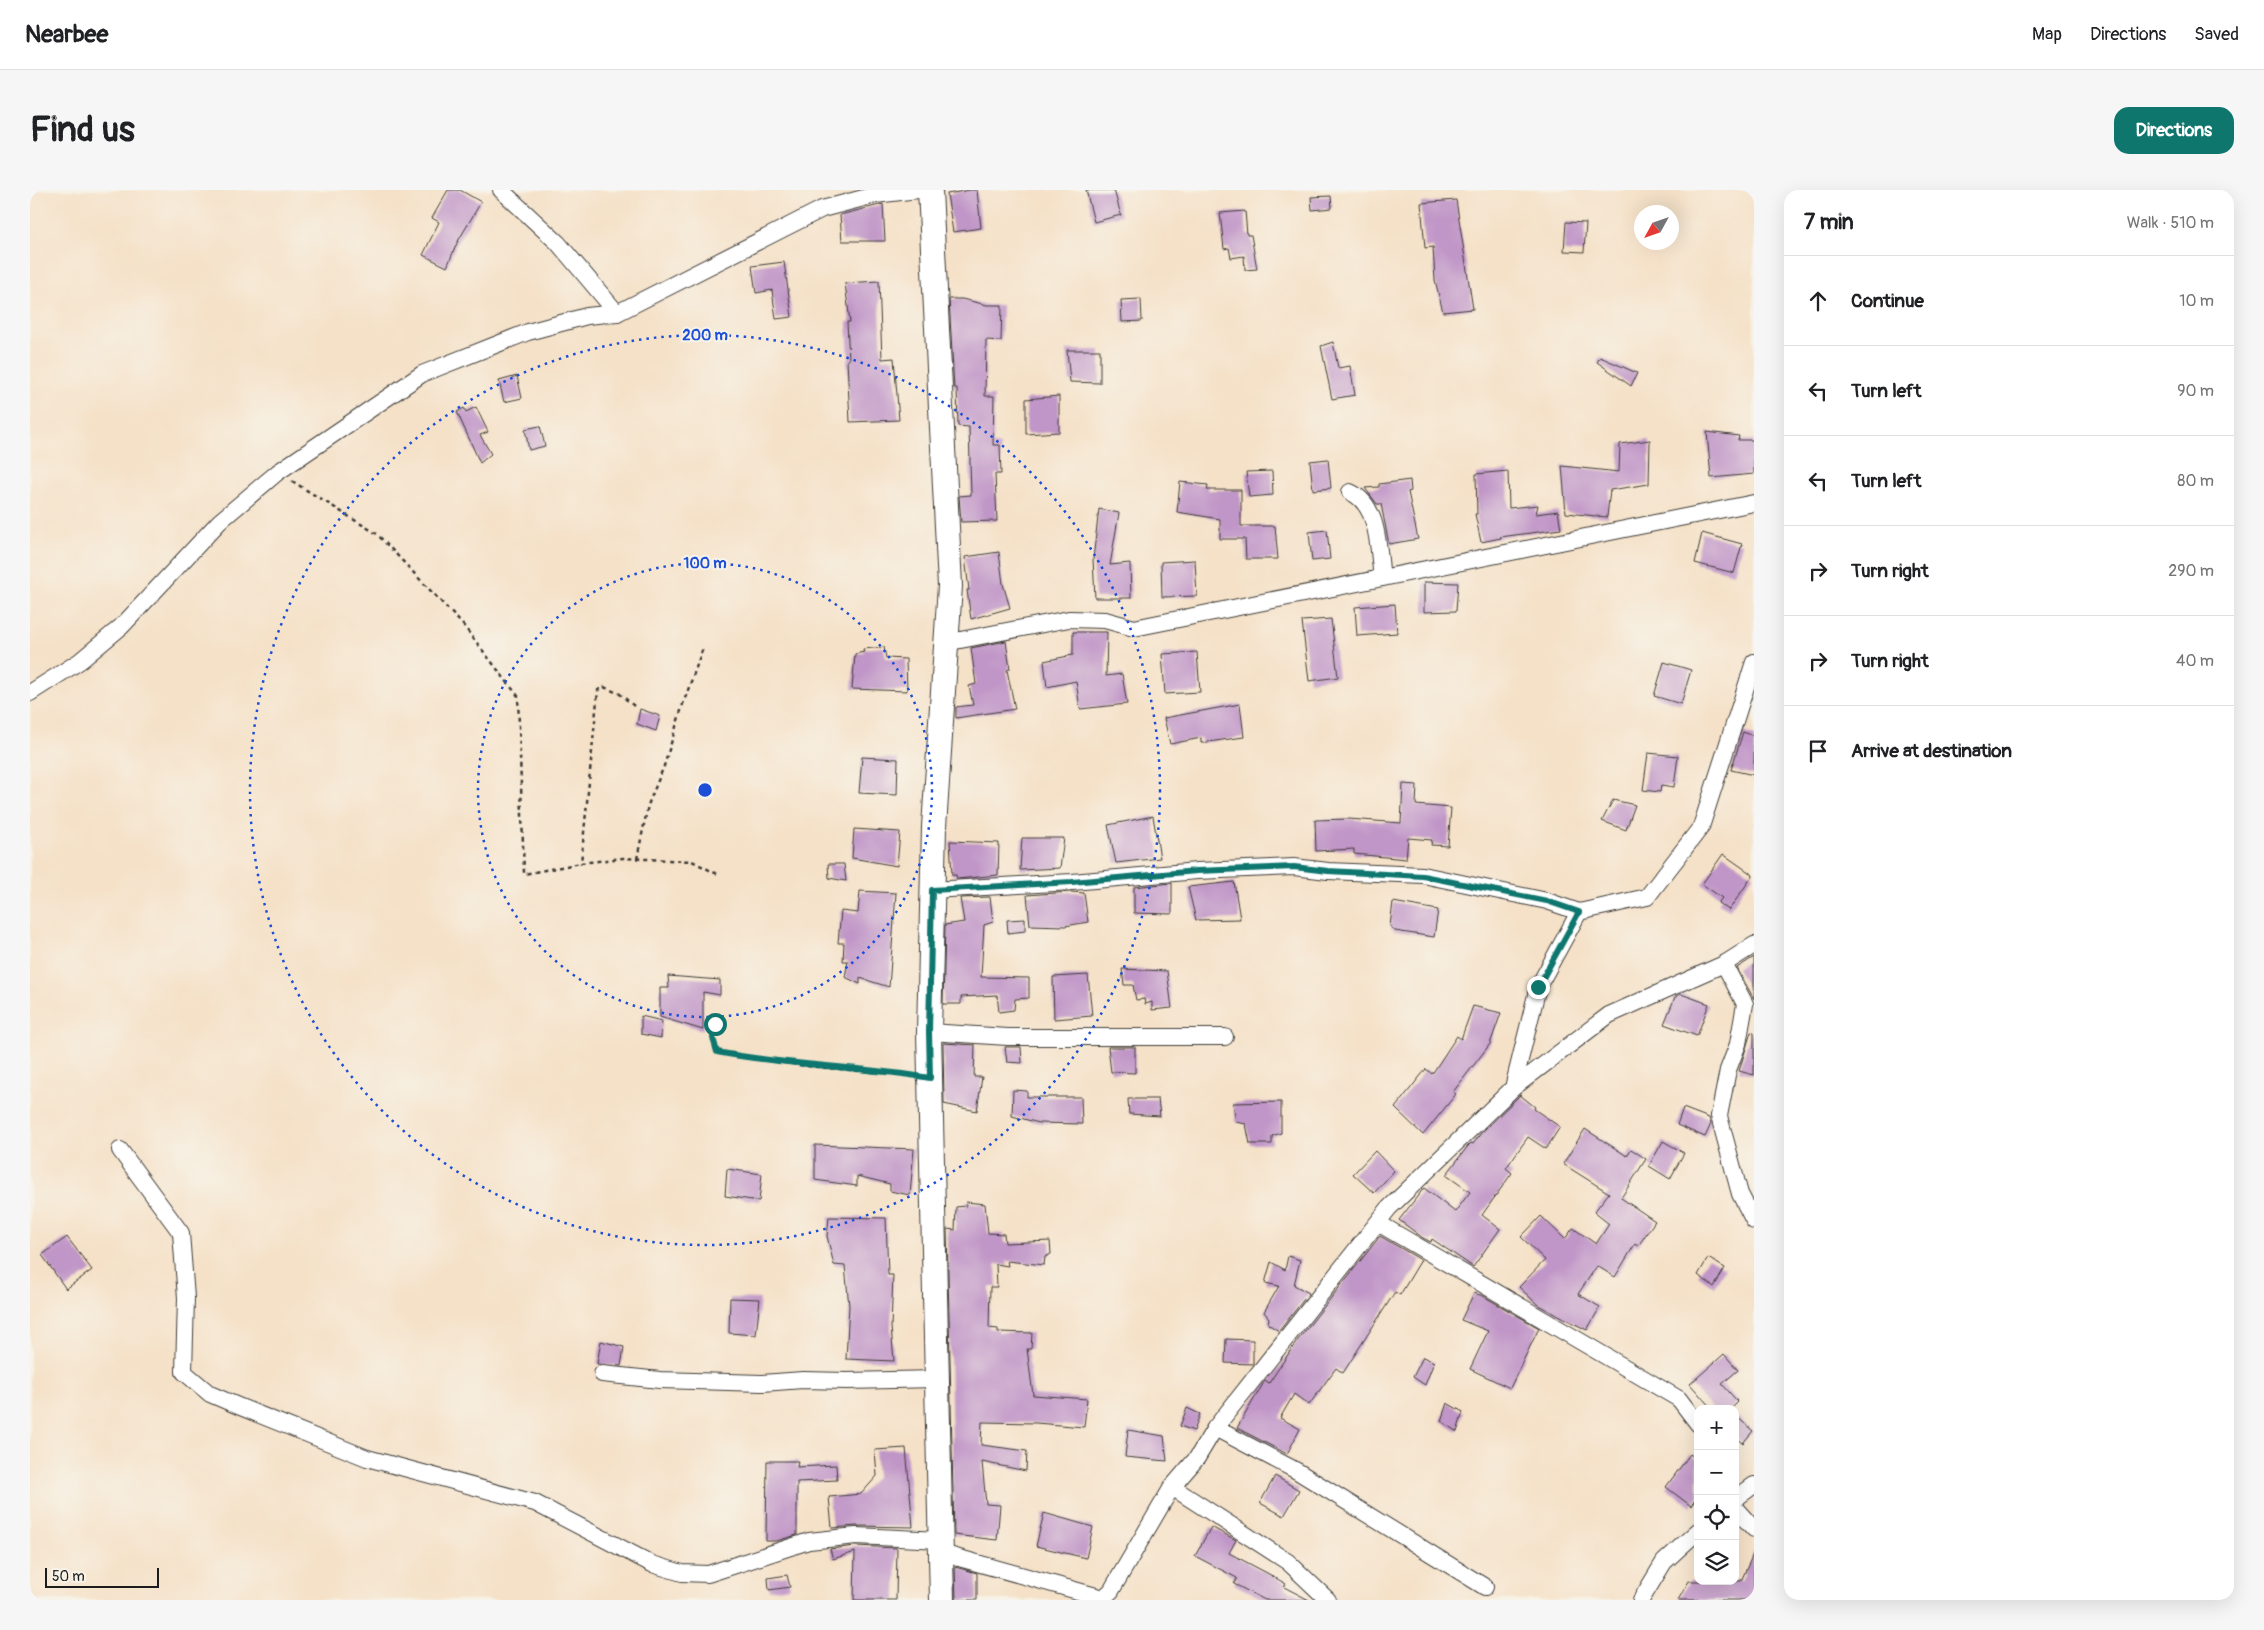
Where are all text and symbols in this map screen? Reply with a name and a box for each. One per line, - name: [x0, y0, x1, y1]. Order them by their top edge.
- text: Nearbee: [25, 20, 108, 49]
- text: Map: [2032, 23, 2062, 46]
- text: Directions: [2090, 23, 2166, 46]
- text: Saved: [2194, 23, 2239, 46]
- button: Directions: [2114, 107, 2234, 154]
- text: Find us: [30, 108, 135, 152]
- north arrow: [1634, 205, 1679, 250]
- text: 7 min: [1804, 209, 1854, 236]
- text: Walk · 510 m: [2127, 213, 2214, 233]
- icon: ahead: [1804, 287, 1832, 315]
- text: Continue: [1851, 289, 1924, 313]
- text: 10 m: [2179, 291, 2214, 311]
- text: 200 m: [682, 326, 728, 345]
- icon: left: [1804, 377, 1832, 405]
- text: Turn left: [1851, 379, 1921, 403]
- text: 90 m: [2177, 381, 2214, 401]
- icon: left: [1804, 467, 1832, 495]
- text: Turn left: [1851, 469, 1921, 493]
- text: 80 m: [2177, 471, 2214, 491]
- text: 100 m: [684, 554, 726, 573]
- icon: right: [1804, 557, 1832, 585]
- text: Turn right: [1851, 559, 1929, 583]
- text: 290 m: [2168, 561, 2214, 581]
- icon: right: [1804, 647, 1832, 675]
- text: Turn right: [1851, 649, 1929, 673]
- text: 40 m: [2176, 651, 2214, 671]
- icon: arrive: [1804, 737, 1832, 765]
- text: Arrive at destination: [1851, 739, 2012, 763]
- centre of rings: [696, 781, 714, 799]
- route end: [1527, 976, 1550, 999]
- route start: [704, 1013, 727, 1036]
- map controls: [1694, 1405, 1739, 1585]
- button: +: [1694, 1405, 1739, 1450]
- button: −: [1694, 1450, 1739, 1495]
- button: locate: [1694, 1495, 1739, 1540]
- button: layers: [1694, 1540, 1739, 1585]
- scale bar: [45, 1565, 159, 1588]
- text: 50 m: [52, 1568, 85, 1585]

